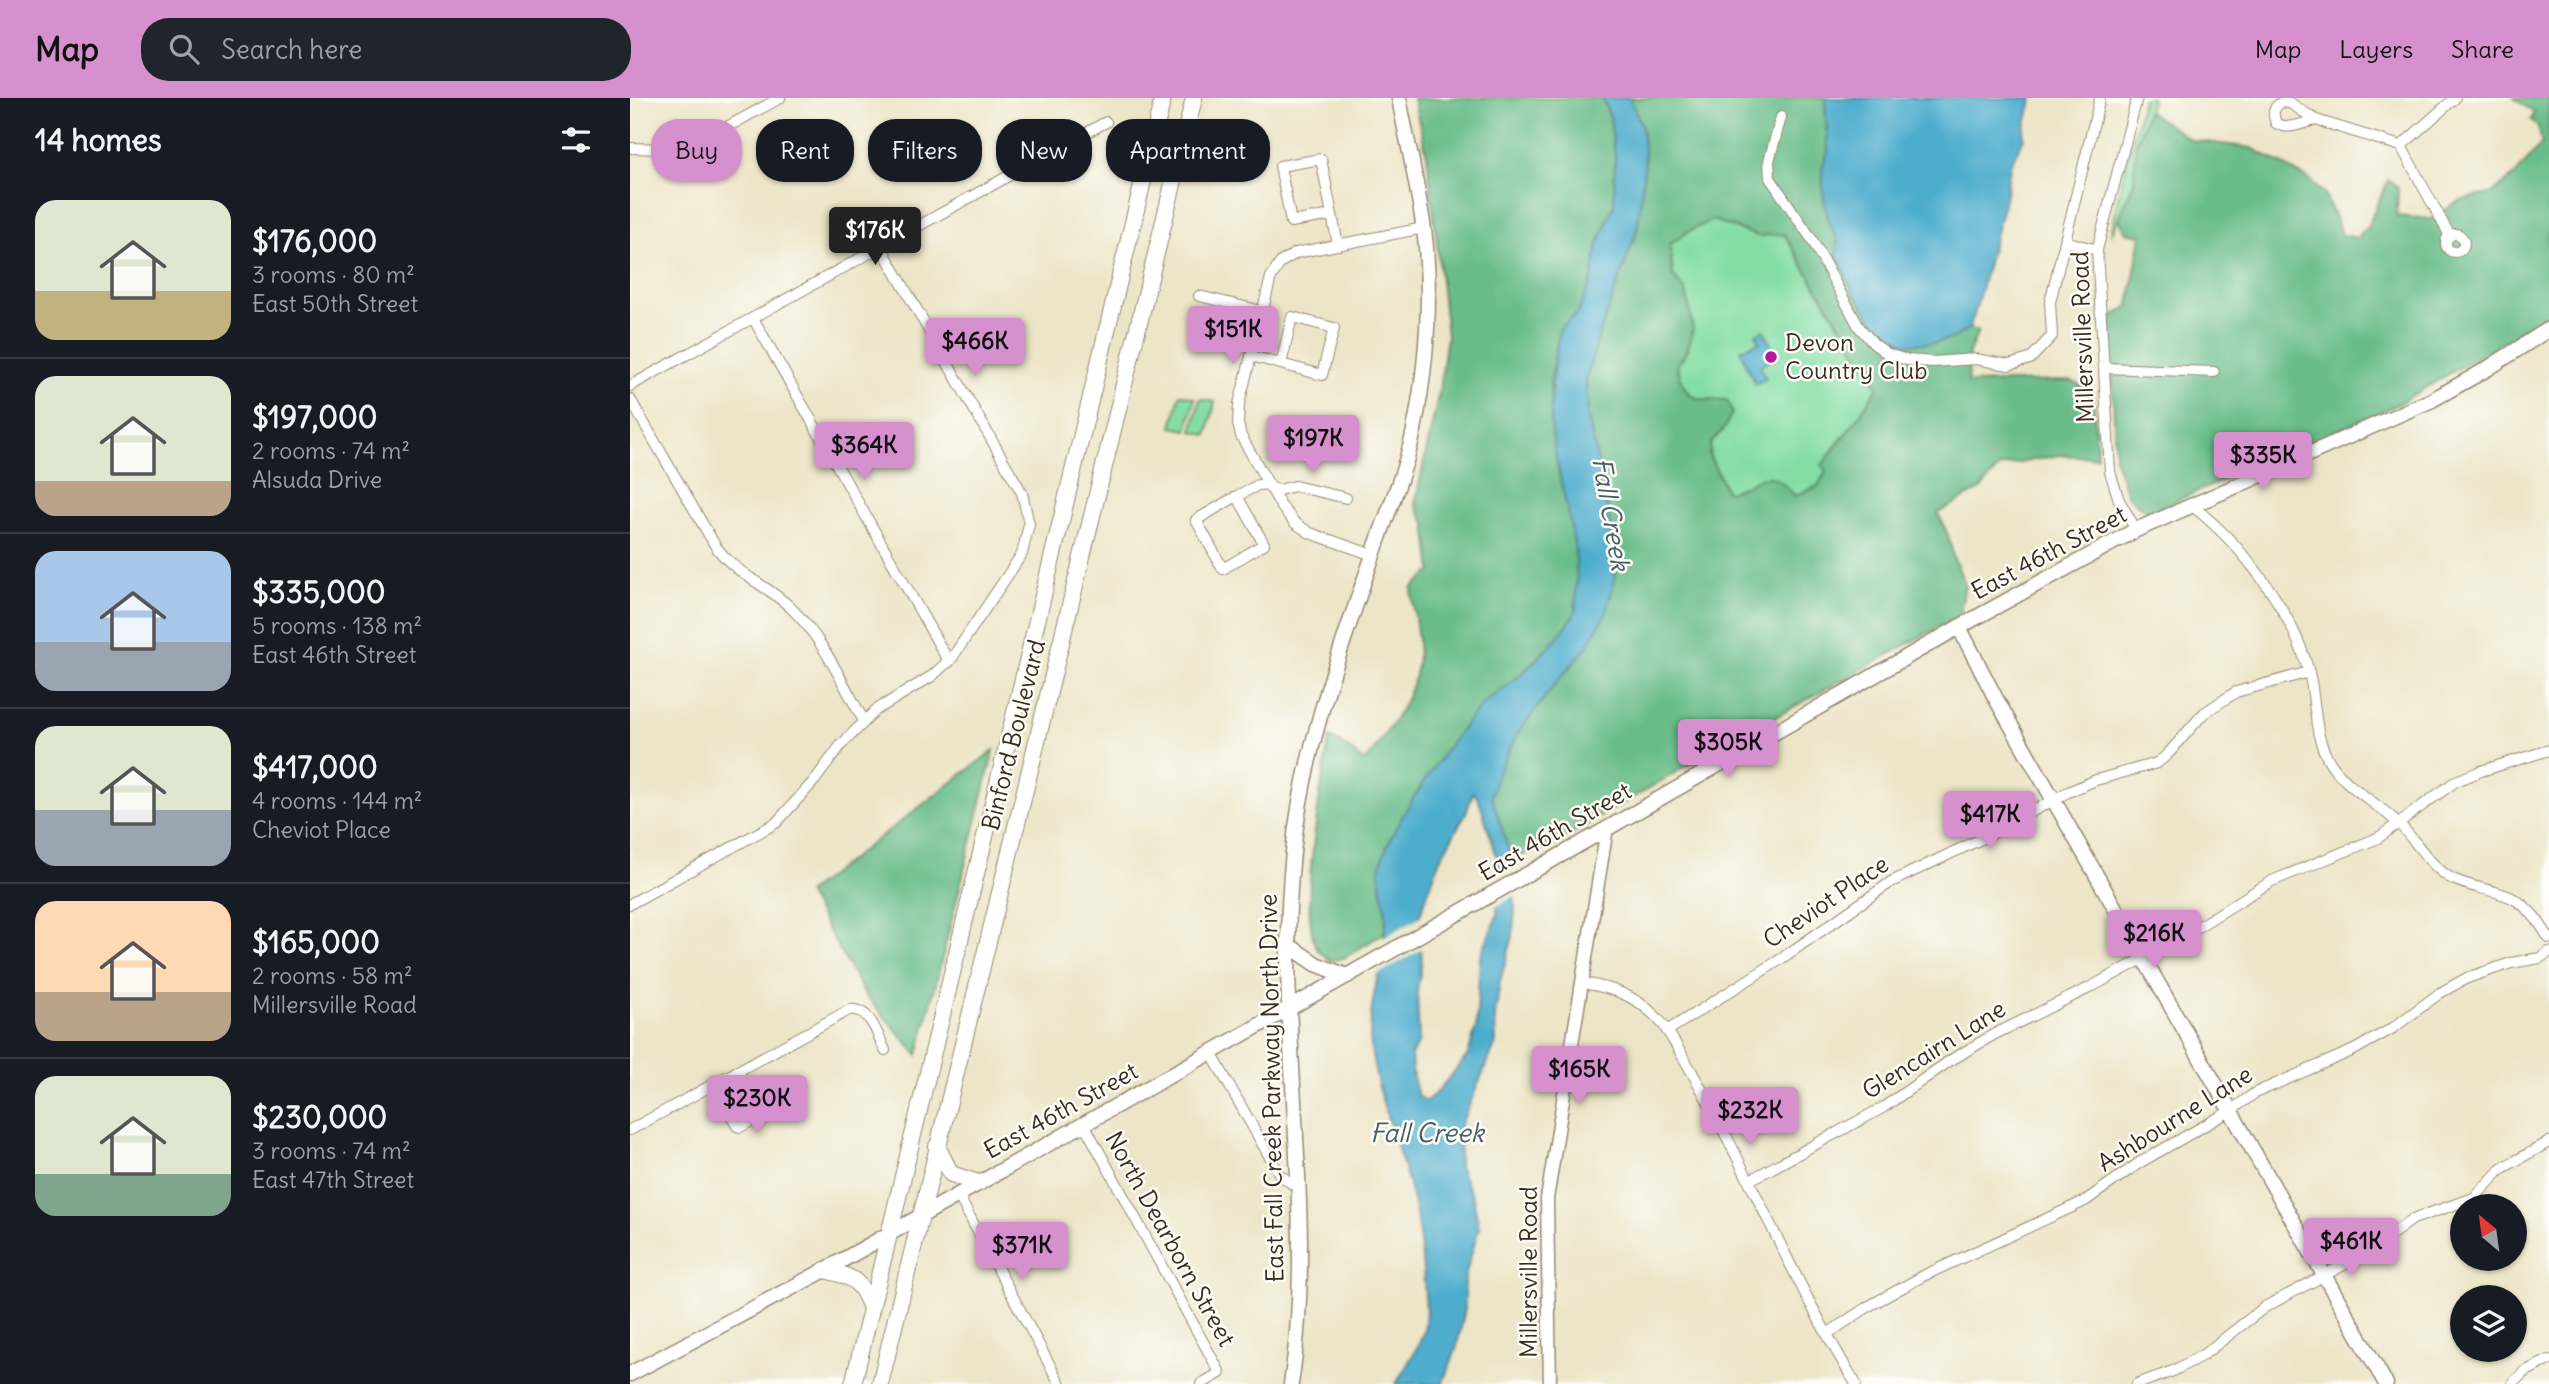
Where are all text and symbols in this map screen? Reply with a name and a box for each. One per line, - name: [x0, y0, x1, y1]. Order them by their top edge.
- search box: [141, 18, 631, 81]
- text: Map: [35, 28, 99, 70]
- icon: search: [165, 30, 203, 68]
- text: Search here: [221, 33, 362, 66]
- text: Map: [2255, 34, 2301, 64]
- text: Layers: [2339, 34, 2413, 64]
- text: Share: [2451, 34, 2514, 64]
- chip: Buy: [651, 119, 742, 182]
- chip: Rent: [756, 119, 854, 182]
- chip: Filters: [868, 119, 982, 182]
- chip: New: [996, 119, 1092, 182]
- chip: Apartment: [1106, 119, 1270, 182]
- text: 14 homes: [35, 121, 162, 159]
- icon: filters: [557, 121, 595, 159]
- pin: $176K: [826, 208, 924, 267]
- text: $176K: [845, 215, 905, 244]
- text: $176,000: [252, 222, 377, 260]
- icon: home: [91, 228, 175, 312]
- street label: Millersville Road: [2064, 251, 2100, 423]
- text: 3 rooms · 80 m²: [252, 260, 415, 289]
- text: East 50th Street: [252, 289, 418, 318]
- pin: $151K: [1184, 306, 1282, 366]
- text: $151K: [1204, 314, 1262, 343]
- pin: $466K: [926, 318, 1024, 378]
- text: $466K: [942, 326, 1008, 355]
- place label: Devon Country Club: [1785, 327, 1927, 385]
- marker: Devon Country Club: [1763, 349, 1779, 365]
- text: $197,000: [252, 398, 378, 436]
- icon: home: [91, 404, 175, 488]
- pin: $197K: [1264, 416, 1362, 475]
- pin: $364K: [815, 422, 913, 482]
- text: $197K: [1283, 423, 1343, 452]
- text: $364K: [831, 430, 897, 459]
- pin: $335K: [2214, 432, 2312, 492]
- text: 2 rooms · 74 m²: [252, 436, 410, 465]
- text: $335K: [2230, 440, 2296, 469]
- water label: Fall Creek: [1585, 455, 1638, 575]
- text: Alsuda Drive: [252, 465, 382, 494]
- street label: East 46th Street: [1966, 499, 2131, 606]
- text: $335,000: [252, 573, 385, 611]
- icon: home: [91, 579, 175, 663]
- text: 5 rooms · 138 m²: [252, 611, 422, 640]
- street label: Binford Boulevard: [975, 636, 1051, 833]
- text: East 46th Street: [252, 640, 416, 669]
- pin: $305K: [1679, 720, 1777, 779]
- text: $305K: [1694, 727, 1762, 756]
- text: $417,000: [252, 748, 378, 786]
- icon: home: [91, 754, 175, 838]
- street label: East 46th Street: [1473, 775, 1636, 887]
- text: 4 rooms · 144 m²: [252, 786, 422, 815]
- pin: $417K: [1941, 792, 2039, 851]
- text: $417K: [1960, 799, 2020, 828]
- text: Cheviot Place: [252, 815, 391, 844]
- street label: Cheviot Place: [1757, 848, 1894, 954]
- street label: East Fall Creek Parkway North Drive: [1253, 893, 1289, 1283]
- pin: $216K: [2105, 910, 2203, 970]
- text: $216K: [2123, 918, 2185, 947]
- text: $165,000: [252, 923, 380, 961]
- icon: home: [91, 929, 175, 1013]
- text: 2 rooms · 58 m²: [252, 961, 413, 990]
- text: Millersville Road: [252, 990, 417, 1019]
- street label: Glencairn Lane: [1856, 993, 2011, 1105]
- pin: $165K: [1530, 1046, 1628, 1106]
- text: $165K: [1548, 1054, 1610, 1083]
- street label: East 46th Street: [978, 1055, 1143, 1165]
- street label: Ashbourne Lane: [2092, 1059, 2257, 1178]
- pin: $230K: [708, 1076, 806, 1135]
- text: $230K: [723, 1083, 791, 1112]
- pin: $232K: [1701, 1088, 1799, 1147]
- text: $232K: [1717, 1095, 1783, 1124]
- text: $230,000: [252, 1098, 387, 1136]
- icon: home: [91, 1104, 175, 1188]
- water label: Fall Creek: [1370, 1116, 1486, 1149]
- street label: North Dearborn Street: [1099, 1126, 1242, 1351]
- text: 3 rooms · 74 m²: [252, 1136, 411, 1165]
- text: East 47th Street: [252, 1165, 414, 1194]
- street label: Millersville Road: [1513, 1186, 1543, 1358]
- north arrow: [2450, 1194, 2527, 1270]
- map controls: [2450, 1194, 2527, 1362]
- pin: $461K: [2302, 1218, 2400, 1278]
- pin: $371K: [973, 1222, 1071, 1282]
- text: $461K: [2320, 1226, 2382, 1255]
- text: $371K: [992, 1230, 1052, 1259]
- button: layers: [2450, 1285, 2527, 1362]

